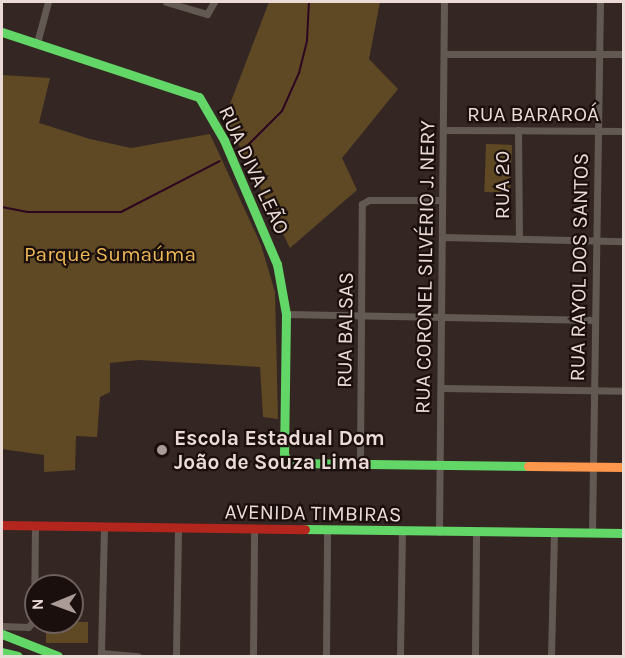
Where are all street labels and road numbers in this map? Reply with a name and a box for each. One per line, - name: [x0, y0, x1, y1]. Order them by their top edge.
- street label: RUA BARAROÁ: [467, 101, 599, 127]
- street label: RUA DIVA LEÃO: [213, 102, 295, 238]
- street label: RUA CORONEL SILVÉRIO J. NERY: [410, 120, 440, 414]
- street label: RUA 20: [489, 151, 515, 219]
- street label: RUA RAYOL DOS SANTOS: [564, 153, 594, 381]
- street label: RUA BALSAS: [331, 272, 359, 388]
- street label: AVENIDA TIMBIRAS: [224, 499, 402, 527]

